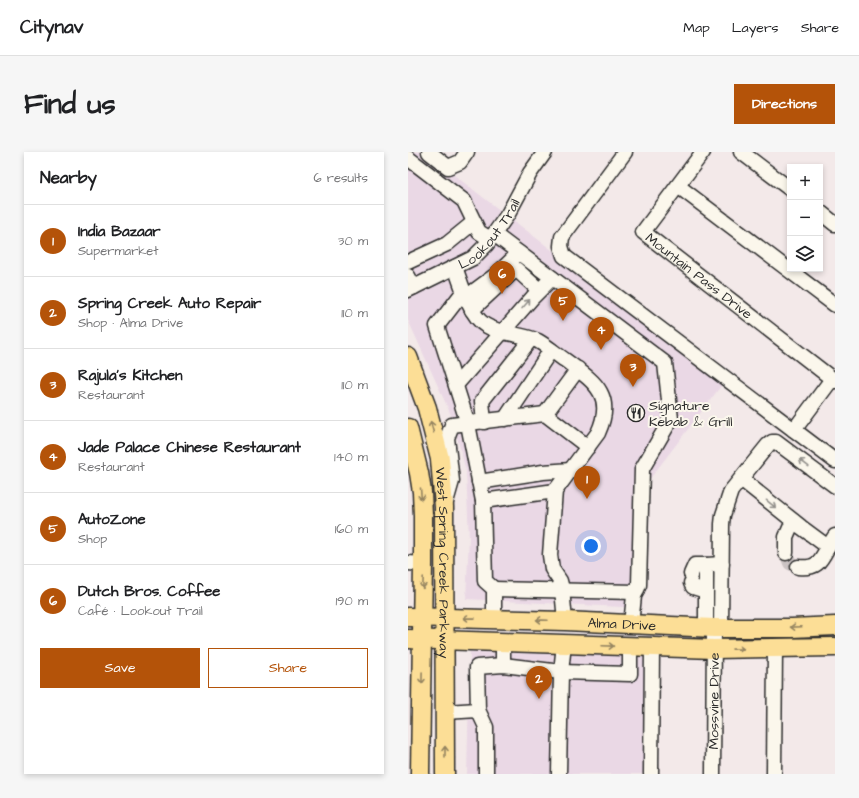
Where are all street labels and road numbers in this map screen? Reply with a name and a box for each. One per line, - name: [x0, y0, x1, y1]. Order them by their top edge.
- street label: Lookout Trail: [455, 195, 525, 275]
- street label: Mountain Pass Drive: [641, 228, 757, 325]
- street label: West Spring Creek Parkway: [430, 467, 454, 659]
- street label: Alma Drive: [587, 613, 657, 636]
- street label: Mossvine Drive: [704, 652, 725, 750]

